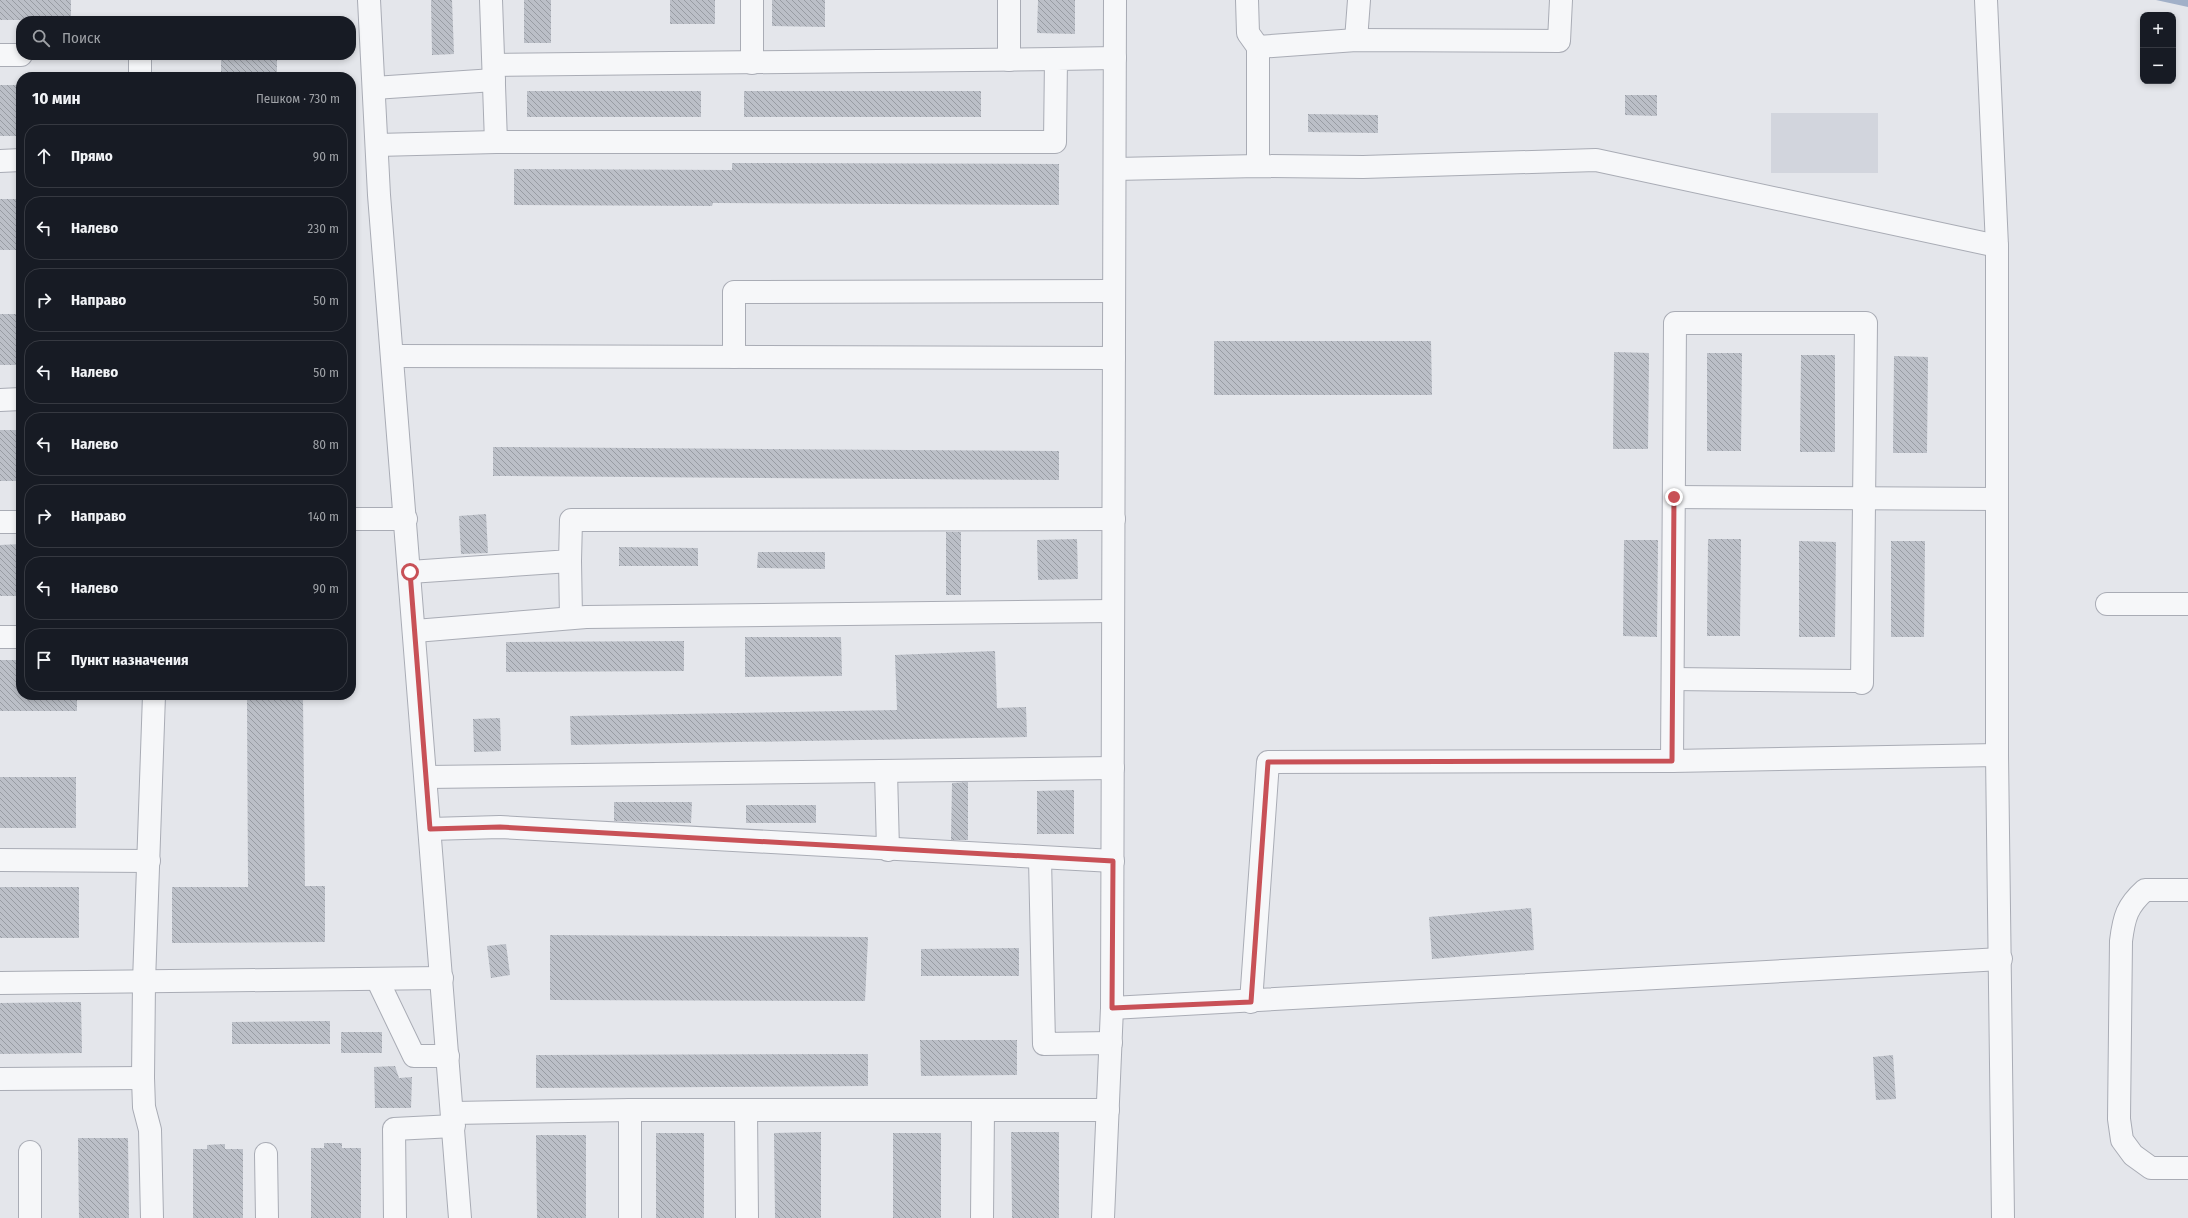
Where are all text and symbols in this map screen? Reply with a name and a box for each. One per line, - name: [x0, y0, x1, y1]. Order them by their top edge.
- map controls: [2140, 12, 2176, 84]
- button: +: [2140, 12, 2176, 48]
- search box: [16, 16, 356, 60]
- icon: search: [30, 27, 52, 49]
- text: Поиск: [62, 29, 100, 47]
- button: −: [2140, 48, 2176, 84]
- text: 10 мин: [32, 88, 81, 109]
- text: Пешком · 730 m: [256, 91, 340, 106]
- icon: ahead: [33, 145, 55, 167]
- text: Прямо: [71, 147, 113, 165]
- text: 90 m: [313, 149, 339, 164]
- icon: left: [33, 217, 55, 239]
- text: Налево: [71, 219, 118, 237]
- text: 230 m: [308, 221, 339, 236]
- icon: right: [33, 289, 55, 311]
- text: Направо: [71, 291, 126, 309]
- text: 50 m: [313, 293, 339, 308]
- icon: left: [33, 361, 55, 383]
- text: Налево: [71, 363, 118, 381]
- text: 50 m: [313, 365, 339, 380]
- icon: left: [33, 433, 55, 455]
- text: Налево: [71, 435, 118, 453]
- text: 80 m: [313, 437, 339, 452]
- route end: [1665, 488, 1683, 506]
- icon: right: [33, 505, 55, 527]
- text: Направо: [71, 507, 126, 525]
- text: 140 m: [308, 509, 339, 524]
- route start: [401, 563, 419, 581]
- icon: left: [33, 577, 55, 599]
- text: Налево: [71, 579, 118, 597]
- text: 90 m: [313, 581, 339, 596]
- icon: arrive: [33, 649, 55, 671]
- text: Пункт назначения: [71, 651, 189, 669]

